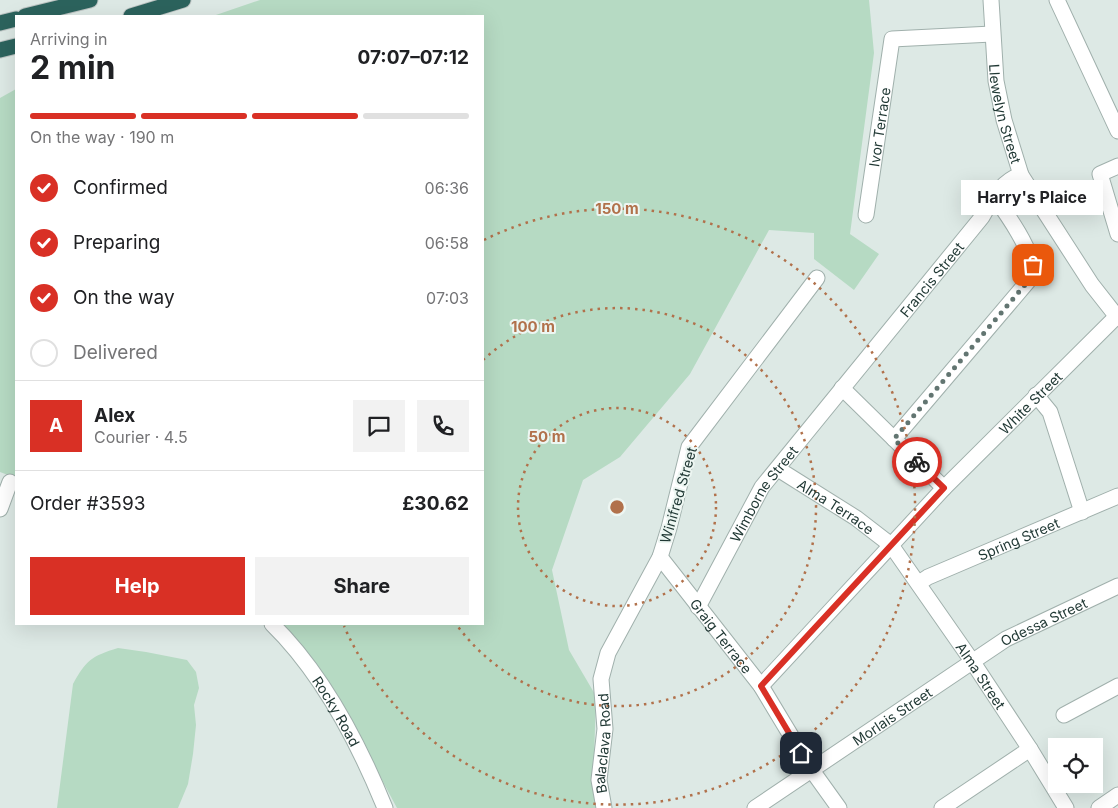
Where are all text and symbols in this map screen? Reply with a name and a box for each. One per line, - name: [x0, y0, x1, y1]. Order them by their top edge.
- text: Arriving in: [30, 29, 107, 49]
- text: 07:07–07:12: [357, 46, 469, 69]
- text: 2 min: [30, 48, 116, 87]
- street label: Llewelyn Street: [986, 63, 1026, 166]
- street label: Ivor Terrace: [865, 86, 893, 168]
- text: On the way · 190 m: [30, 127, 174, 147]
- icon: check: [30, 174, 58, 202]
- text: Confirmed: [73, 176, 168, 199]
- text: 06:36: [425, 178, 469, 198]
- callout: Harry's Plaice: [962, 180, 1104, 215]
- text: Harry's Plaice: [977, 187, 1087, 207]
- text: 150 m: [595, 199, 639, 218]
- icon: check: [30, 229, 58, 257]
- text: Preparing: [73, 231, 160, 254]
- text: 06:58: [425, 233, 469, 253]
- street label: Francis Street: [896, 238, 967, 320]
- pin: [1012, 244, 1054, 286]
- icon: bag: [1019, 251, 1047, 279]
- icon: check: [30, 284, 58, 312]
- text: On the way: [73, 286, 175, 309]
- text: 07:03: [426, 288, 469, 308]
- text: 100 m: [511, 317, 555, 336]
- text: Delivered: [73, 341, 158, 364]
- street label: White Street: [995, 367, 1065, 437]
- button: chat: [353, 400, 405, 452]
- button: phone: [417, 400, 469, 452]
- text: Alex: [94, 404, 135, 427]
- text: A: [49, 414, 63, 437]
- text: Courier · 4.5: [94, 427, 188, 447]
- text: 50 m: [529, 427, 565, 446]
- courier: [892, 437, 942, 487]
- street label: Wimborne Street: [726, 442, 801, 545]
- street label: Winifred Street: [656, 445, 700, 545]
- icon: bike: [903, 448, 931, 476]
- street label: Alma Terrace: [795, 475, 878, 538]
- text: Order #3593: [30, 492, 145, 515]
- text: £30.62: [402, 492, 469, 515]
- centre of rings: [608, 498, 626, 516]
- street label: Spring Street: [975, 513, 1062, 563]
- button: Help: [30, 557, 245, 615]
- button: Share: [255, 557, 469, 615]
- street label: Odessa Street: [997, 593, 1090, 649]
- street label: Graig Terrace: [687, 595, 756, 677]
- street label: Alma Street: [953, 639, 1010, 712]
- street label: Rocky Road: [310, 673, 364, 749]
- street label: Morlais Street: [849, 683, 935, 749]
- street label: Balaclava Road: [590, 693, 614, 795]
- pin: [780, 732, 822, 774]
- map controls: [1048, 738, 1103, 793]
- button: locate: [1048, 738, 1103, 793]
- icon: home: [787, 739, 815, 767]

